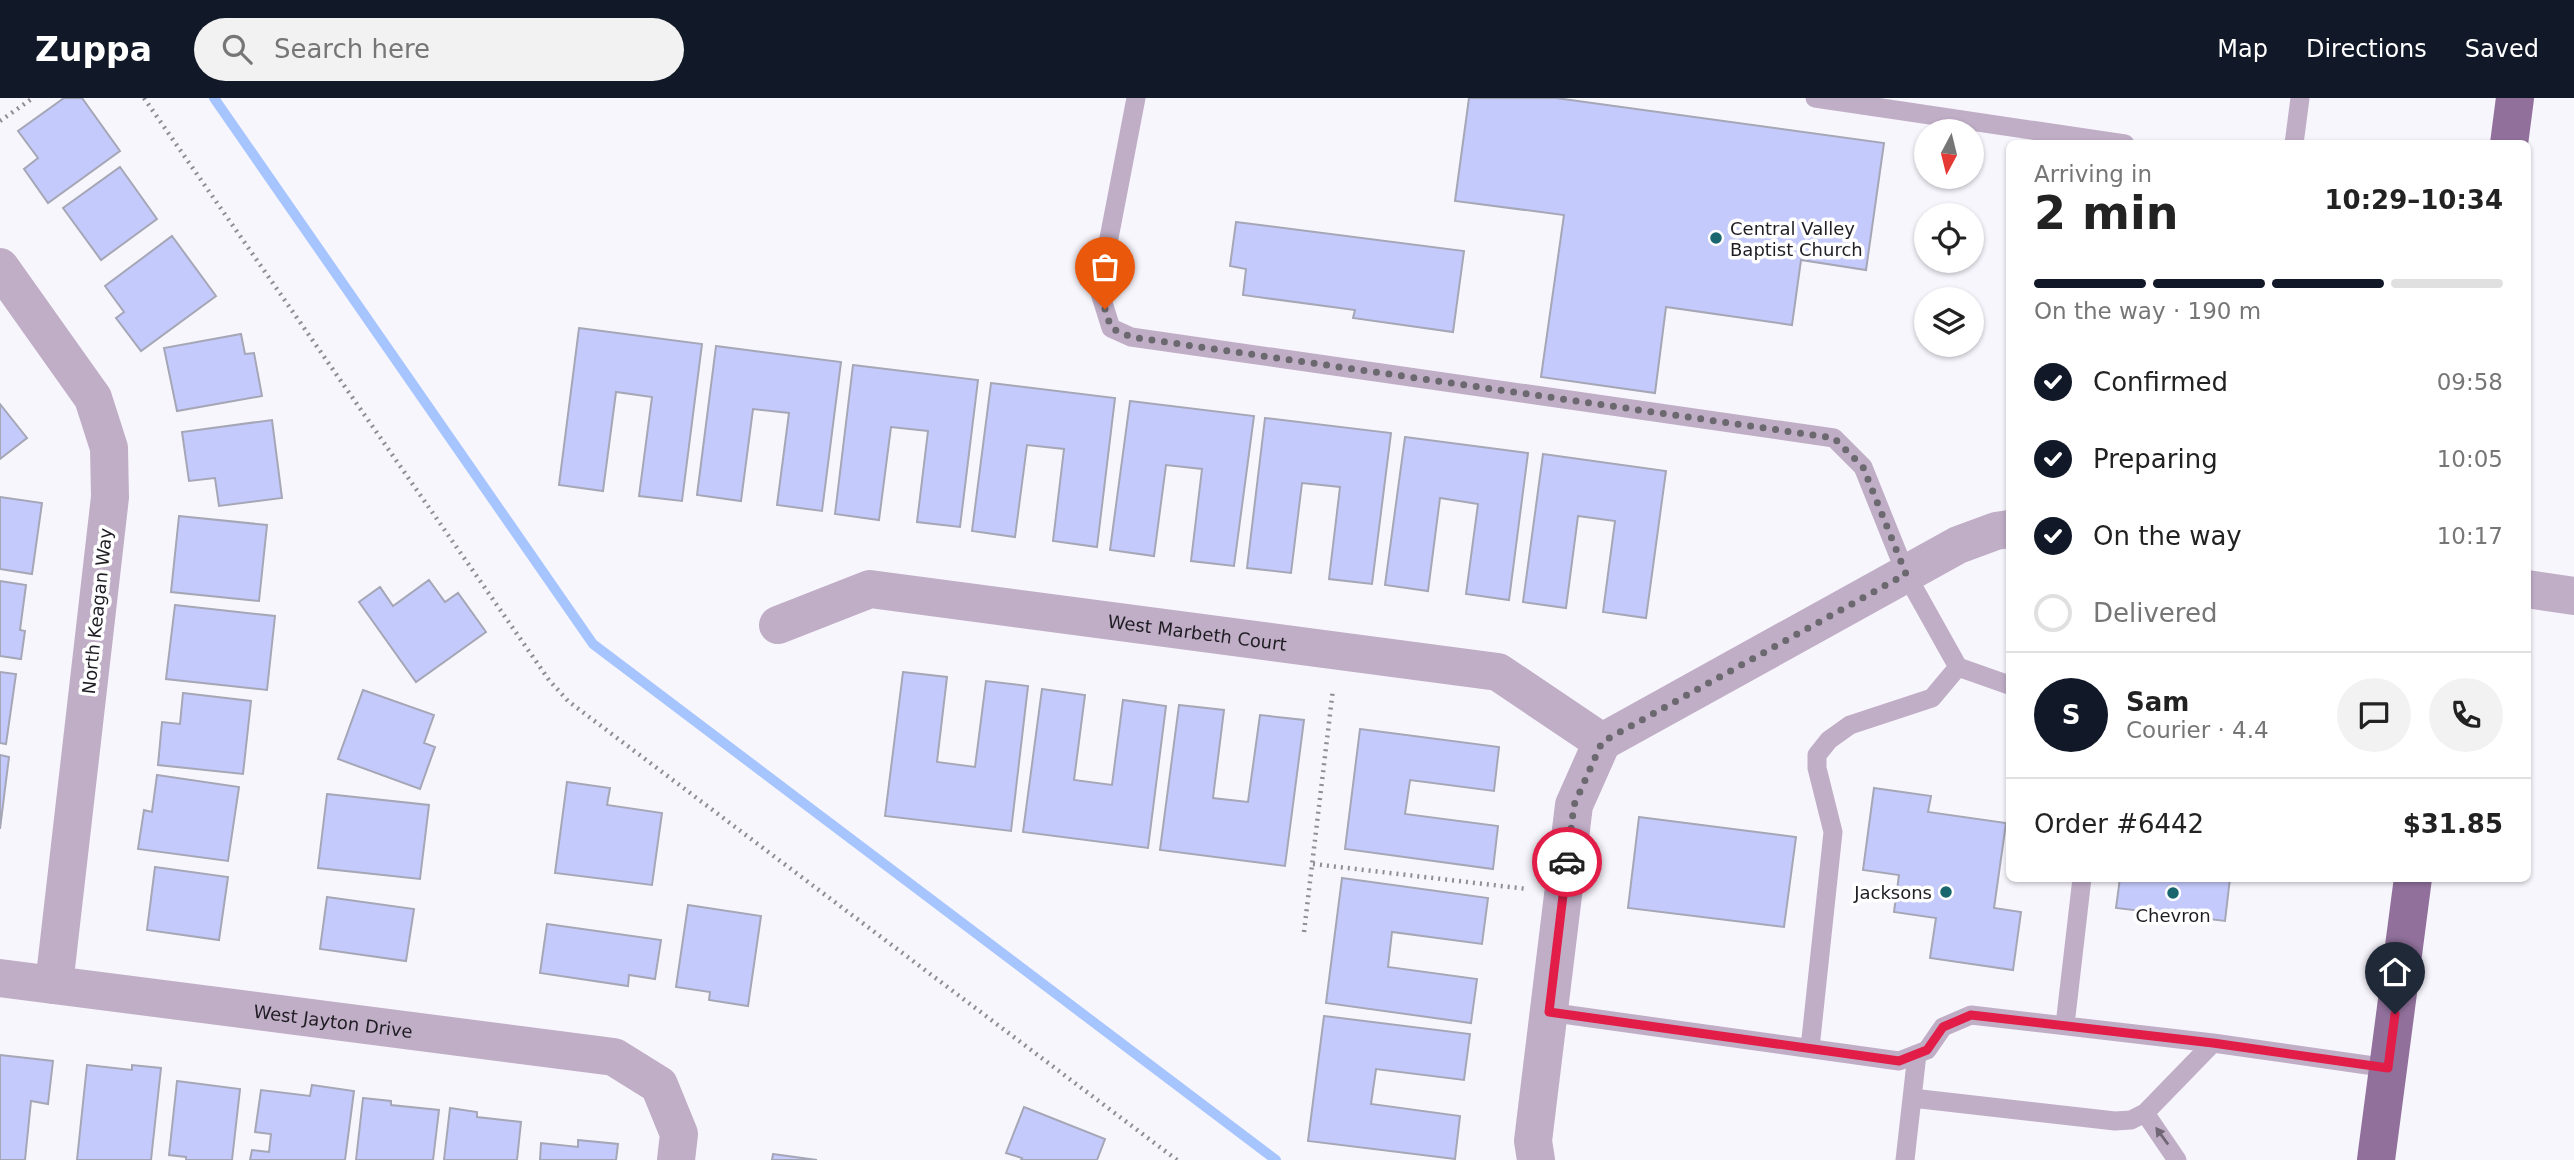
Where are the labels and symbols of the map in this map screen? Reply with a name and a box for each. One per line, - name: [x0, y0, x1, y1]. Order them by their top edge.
- north arrow: [1914, 119, 1984, 189]
- place label: Central Valley Baptist Church: [1730, 218, 1863, 260]
- marker: Central Valley Baptist Church: [1708, 230, 1724, 246]
- pin: [1075, 237, 1135, 309]
- street label: North Keagan Way: [78, 527, 116, 695]
- street label: West Marbeth Court: [1107, 610, 1288, 654]
- courier: [1532, 827, 1602, 897]
- place label: Jacksons: [1853, 882, 1932, 903]
- marker: Jacksons: [1938, 884, 1954, 900]
- marker: Chevron: [2165, 885, 2181, 901]
- place label: Chevron: [2135, 905, 2211, 926]
- pin: [2365, 942, 2425, 1014]
- street label: West Jayton Drive: [252, 1000, 414, 1042]
- one-way arrow: [2155, 1127, 2169, 1145]

